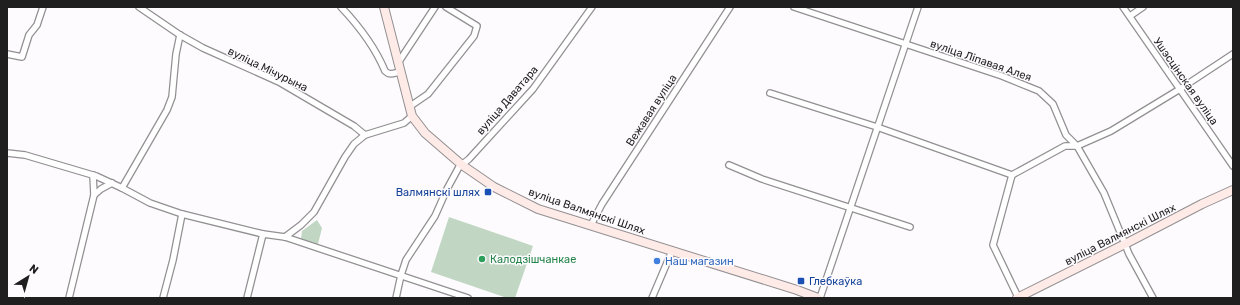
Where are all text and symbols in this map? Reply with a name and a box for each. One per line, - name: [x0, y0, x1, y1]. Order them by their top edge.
- street label: Ушэсцінская вуліца: [1151, 35, 1221, 127]
- street label: вуліца Ліпавая Алея: [928, 37, 1033, 84]
- street label: вуліца Мічурына: [226, 45, 310, 94]
- street label: вуліца Даватара: [474, 63, 541, 137]
- street label: Вежавая вуліца: [623, 72, 679, 149]
- street label: вуліца Валмянскі Шлях: [527, 185, 647, 238]
- place label: Валмянскі шлях: [396, 186, 480, 199]
- marker: Валмянскі шлях: [483, 187, 493, 197]
- street label: вуліца Валмянскі Шлях: [1063, 201, 1178, 268]
- place label: Калодзішчанкае: [490, 253, 576, 266]
- marker: Калодзішчанкае: [477, 254, 487, 264]
- place label: Наш магазин: [665, 255, 734, 268]
- marker: Наш магазин: [652, 256, 662, 266]
- north arrow: [8, 257, 48, 297]
- text: N: [27, 262, 41, 277]
- place label: Глебкаўка: [809, 275, 862, 288]
- marker: Глебкаўка: [796, 276, 806, 286]

